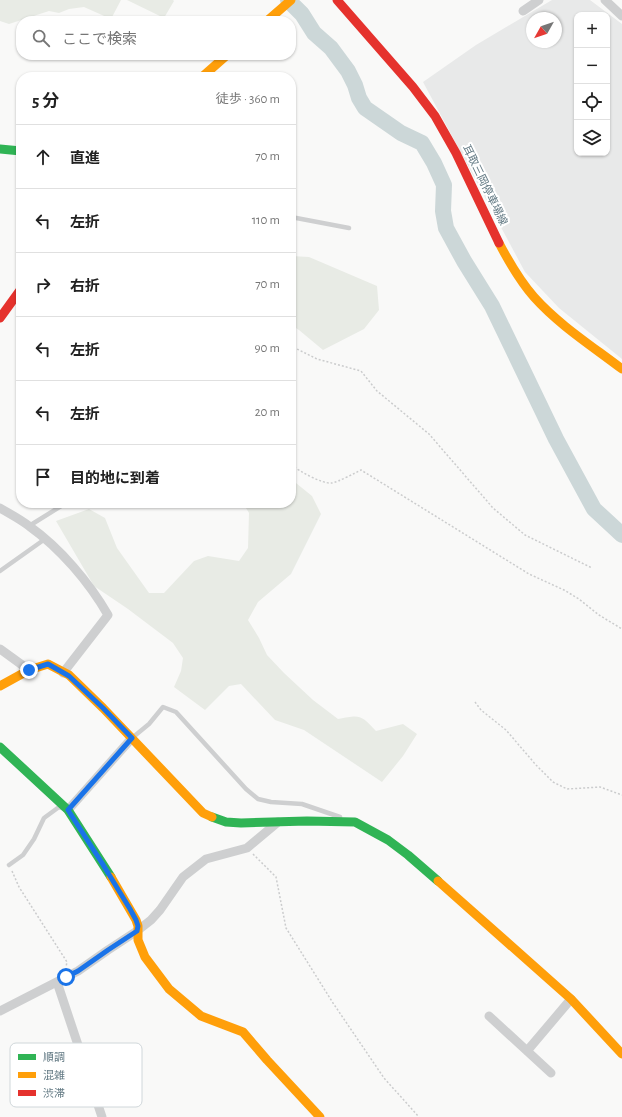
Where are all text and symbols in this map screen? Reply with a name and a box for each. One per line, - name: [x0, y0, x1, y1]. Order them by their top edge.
- north arrow: [526, 12, 562, 48]
- map controls: [574, 12, 610, 156]
- button: +: [574, 12, 610, 48]
- search box: [16, 16, 296, 60]
- icon: search: [30, 27, 52, 49]
- text: ここで検索: [62, 32, 137, 47]
- button: −: [574, 48, 610, 84]
- button: locate: [574, 84, 610, 120]
- text: 5 分: [32, 92, 59, 109]
- text: 徒歩 · 360 m: [216, 93, 280, 106]
- button: layers: [574, 120, 610, 156]
- street label: 耳取三岡停車場線: [461, 143, 510, 227]
- icon: ahead: [32, 146, 54, 168]
- text: 70 m: [255, 150, 280, 163]
- text: 直進: [70, 151, 100, 166]
- icon: left: [32, 210, 54, 232]
- text: 110 m: [252, 214, 280, 227]
- text: 左折: [70, 215, 100, 230]
- icon: right: [32, 274, 54, 296]
- text: 70 m: [255, 278, 280, 291]
- text: 右折: [70, 279, 100, 294]
- icon: left: [32, 338, 54, 360]
- text: 90 m: [254, 342, 280, 355]
- text: 左折: [70, 343, 100, 358]
- icon: left: [32, 402, 54, 424]
- text: 20 m: [255, 406, 280, 419]
- text: 左折: [70, 407, 100, 422]
- icon: arrive: [32, 466, 54, 488]
- text: 目的地に到着: [70, 471, 160, 486]
- route end: [20, 661, 38, 679]
- route start: [57, 968, 75, 986]
- legend: [10, 1043, 142, 1107]
- text: 順調: [43, 1052, 65, 1063]
- text: 混雑: [43, 1069, 65, 1081]
- text: 渋滞: [43, 1088, 65, 1099]

